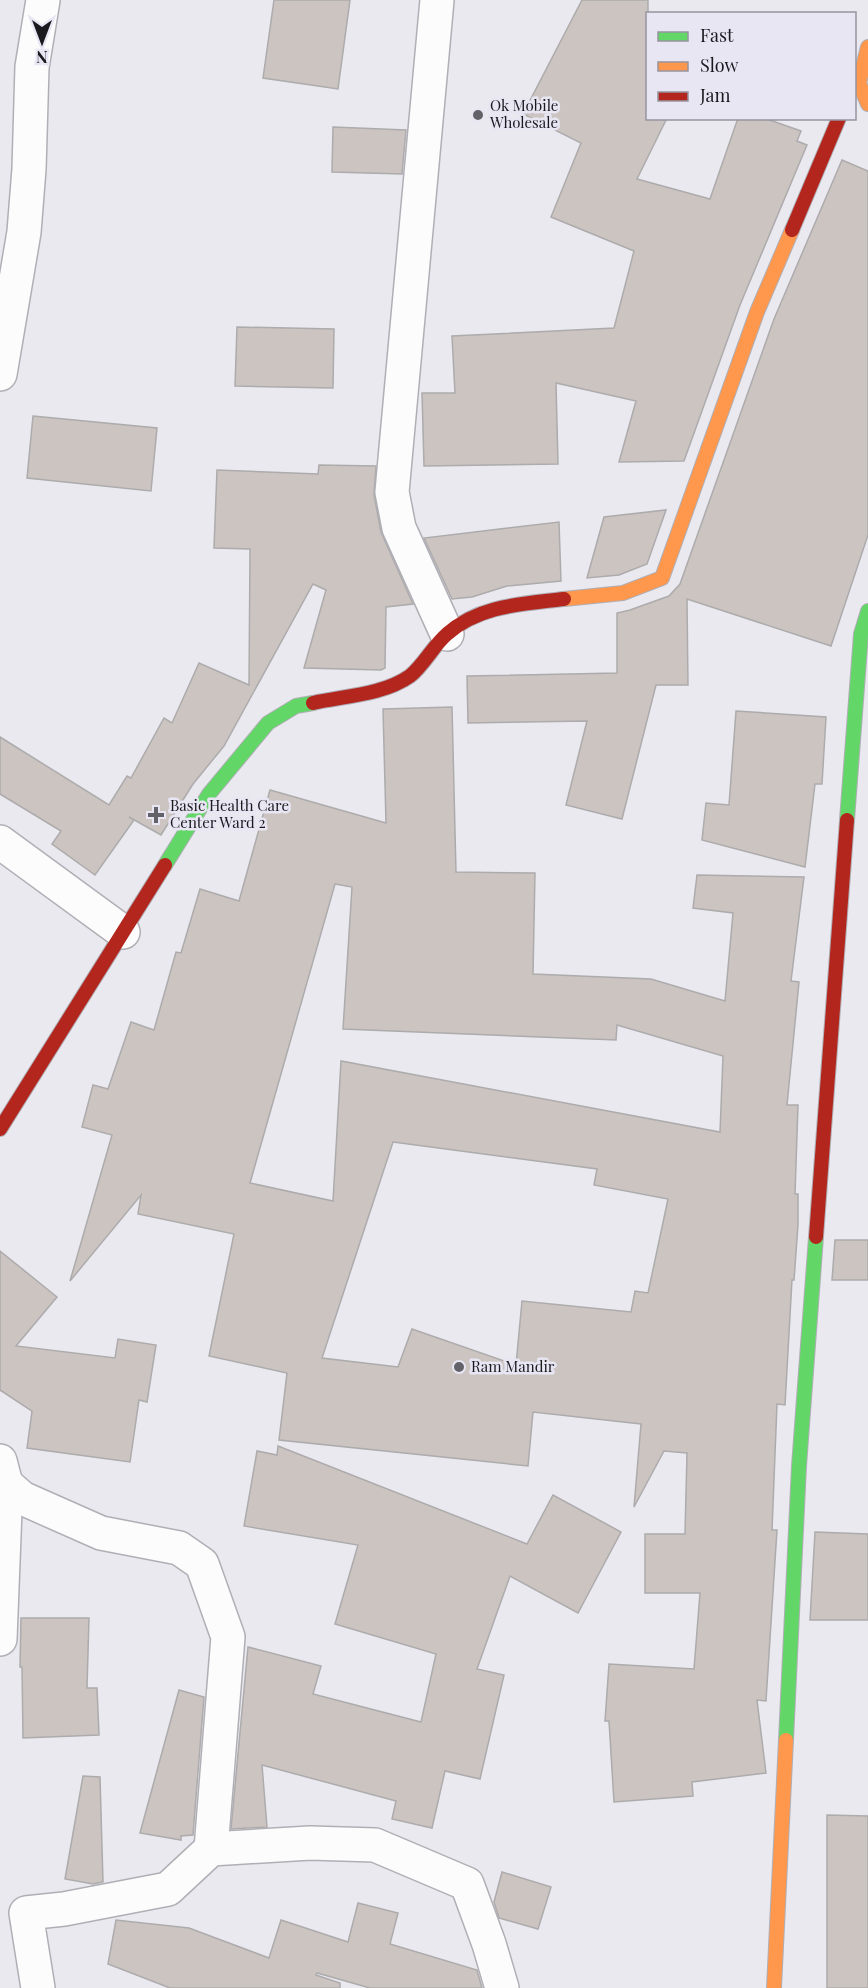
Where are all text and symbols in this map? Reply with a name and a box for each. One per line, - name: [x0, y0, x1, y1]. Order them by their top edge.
- north arrow: [12, 12, 72, 72]
- legend: [646, 12, 856, 120]
- text: Fast: [700, 23, 734, 47]
- text: N: [36, 47, 48, 68]
- text: Slow: [700, 53, 738, 77]
- text: Jam: [699, 83, 730, 107]
- place label: Ok Mobile Wholesale: [489, 95, 558, 132]
- marker: Ok Mobile Wholesale: [471, 108, 485, 122]
- place label: Basic Health Care Center Ward 2: [170, 795, 289, 832]
- marker: Basic Health Care Center Ward 2: [147, 806, 165, 824]
- place label: Ram Mandir: [471, 1356, 555, 1376]
- marker: Ram Mandir: [452, 1360, 466, 1374]

